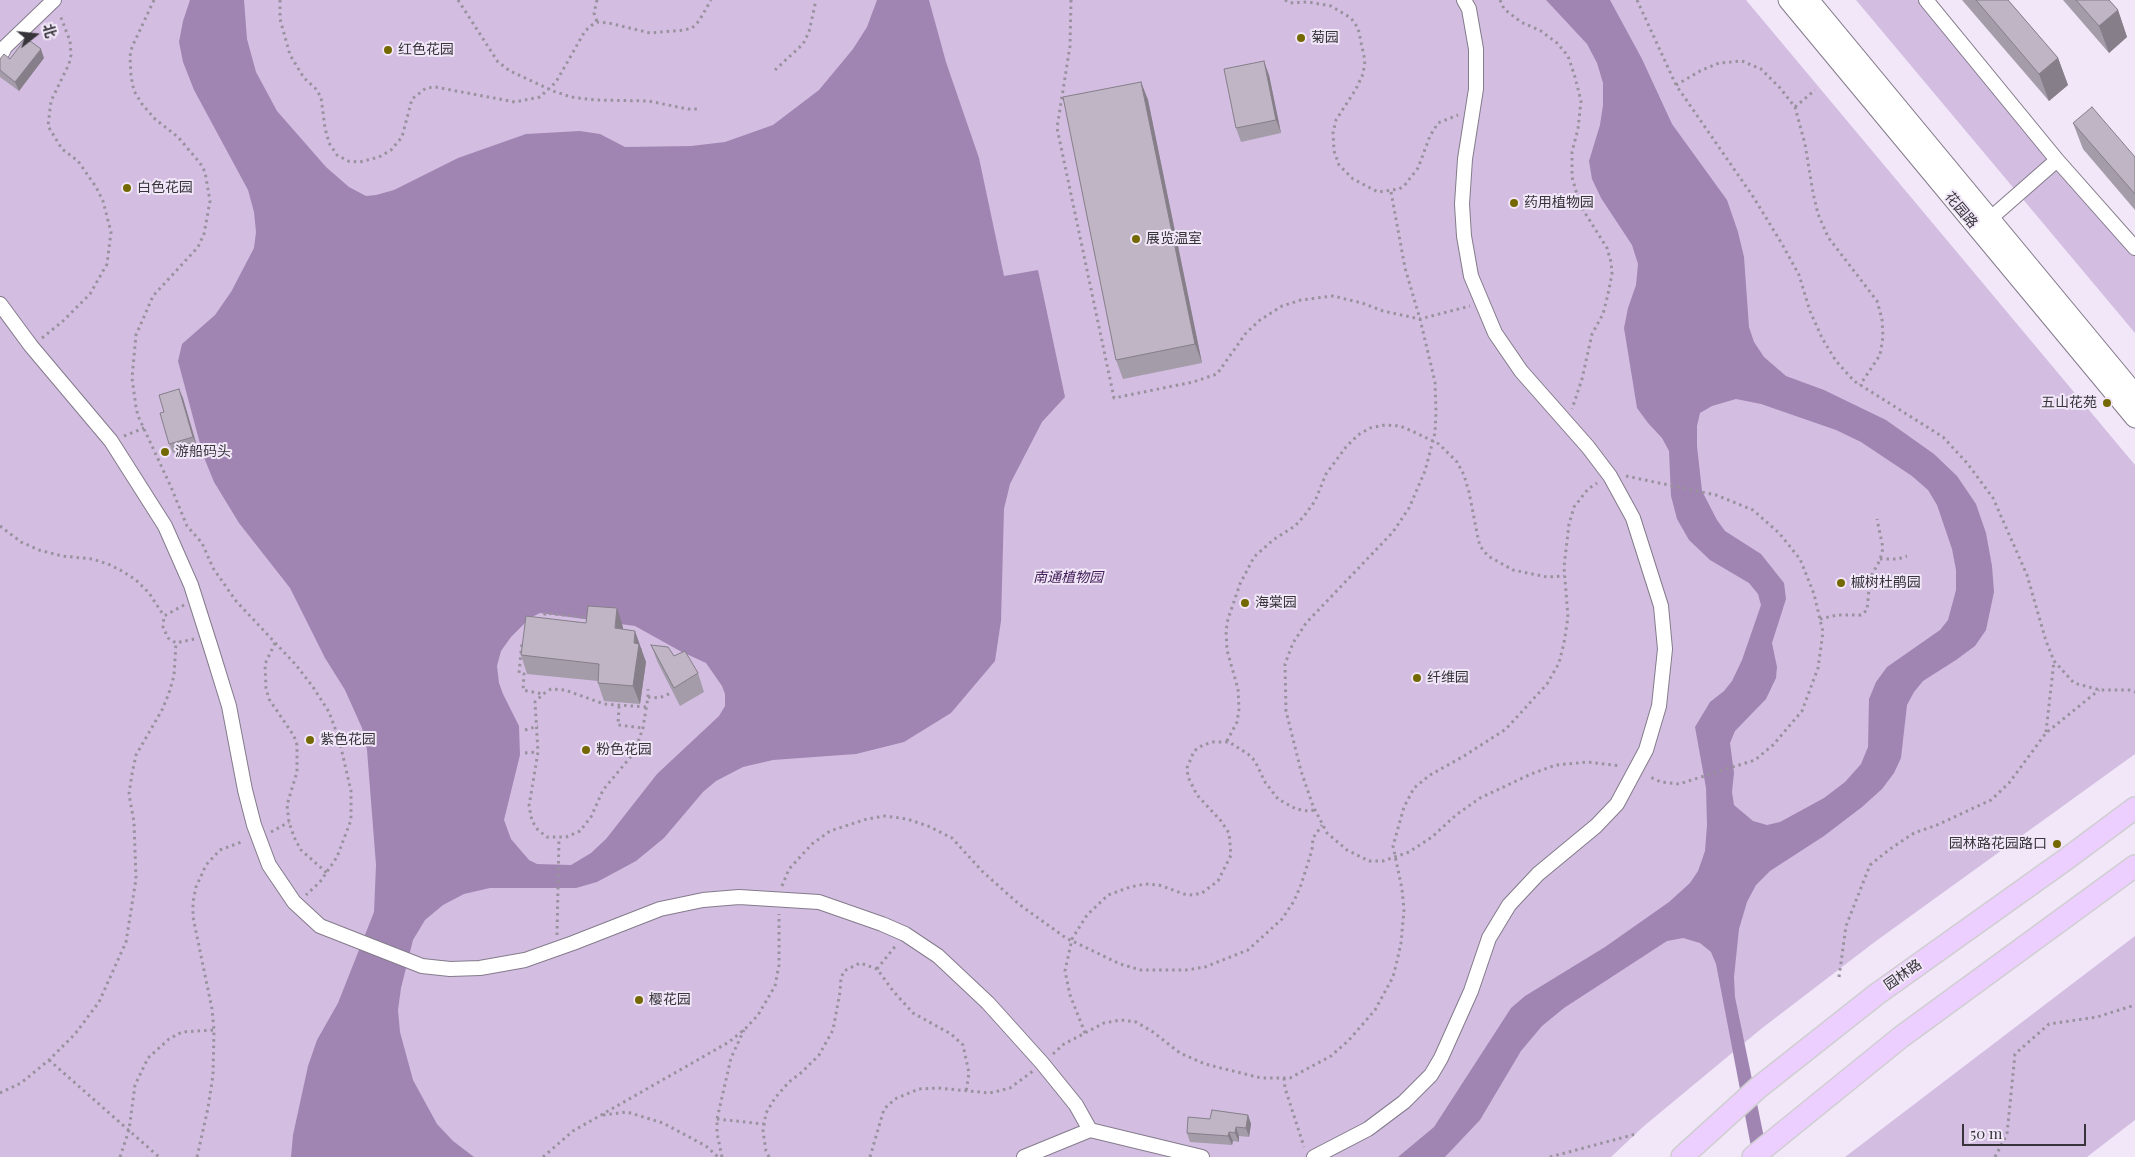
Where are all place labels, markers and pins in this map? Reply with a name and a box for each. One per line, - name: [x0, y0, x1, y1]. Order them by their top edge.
- place label: 菊园: [1311, 30, 1339, 46]
- marker: 菊园: [1295, 32, 1307, 44]
- place label: 红色花园: [398, 42, 454, 58]
- marker: 红色花园: [382, 44, 394, 56]
- place label: 白色花园: [137, 180, 193, 196]
- marker: 白色花园: [121, 182, 133, 194]
- place label: 药用植物园: [1524, 195, 1594, 211]
- marker: 药用植物园: [1508, 197, 1520, 209]
- place label: 展览温室: [1146, 231, 1202, 247]
- marker: 展览温室: [1130, 233, 1142, 245]
- place label: 五山花苑: [2041, 395, 2097, 411]
- marker: 五山花苑: [2101, 397, 2113, 409]
- place label: 游船码头: [175, 444, 231, 460]
- marker: 游船码头: [159, 446, 171, 458]
- place label: 槭树杜鹃园: [1851, 575, 1921, 591]
- marker: 槭树杜鹃园: [1835, 577, 1847, 589]
- place label: 海棠园: [1255, 595, 1297, 611]
- marker: 海棠园: [1239, 597, 1251, 609]
- place label: 纤维园: [1427, 670, 1469, 686]
- marker: 纤维园: [1411, 672, 1423, 684]
- place label: 紫色花园: [320, 732, 376, 748]
- marker: 紫色花园: [304, 734, 316, 746]
- place label: 粉色花园: [596, 742, 652, 758]
- marker: 粉色花园: [580, 744, 592, 756]
- place label: 园林路花园路口: [1949, 836, 2047, 852]
- marker: 园林路花园路口: [2051, 838, 2063, 850]
- place label: 樱花园: [649, 992, 691, 1008]
- marker: 樱花园: [633, 994, 645, 1006]

